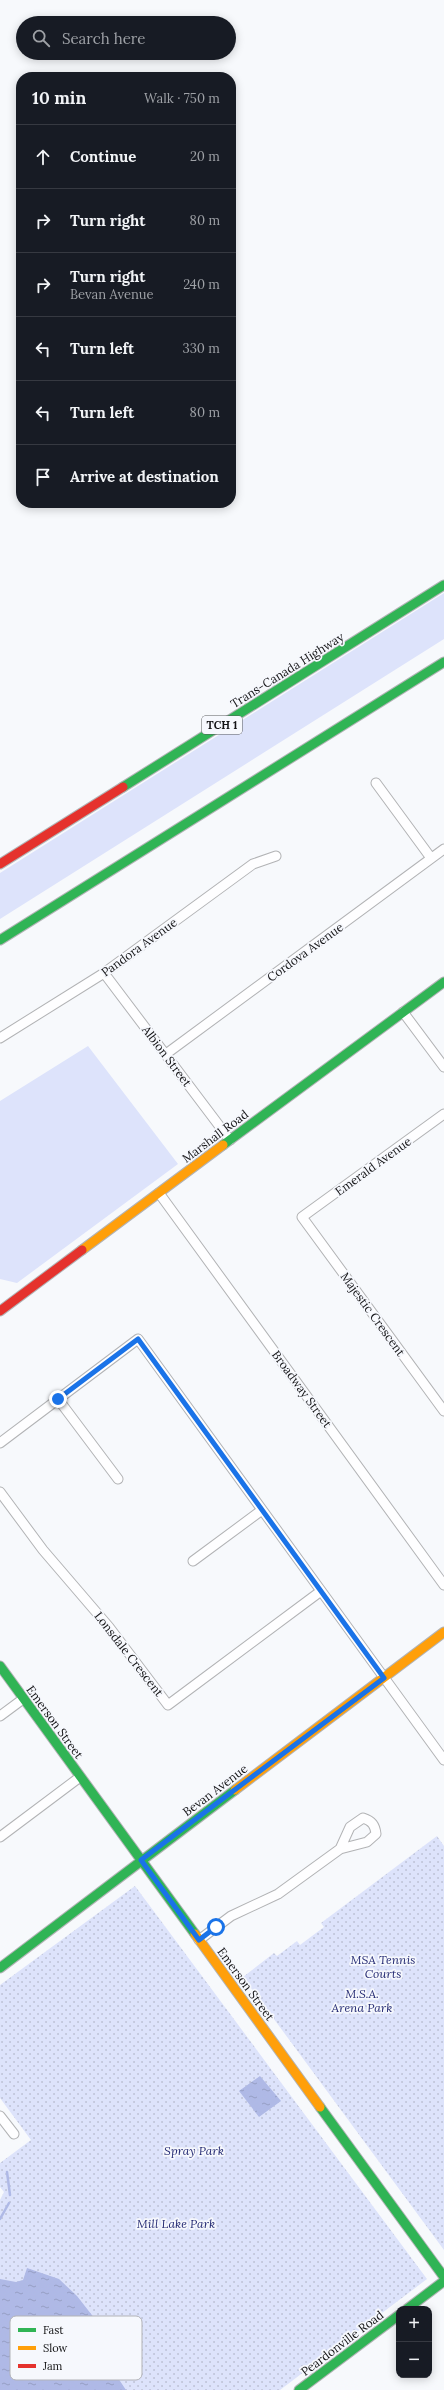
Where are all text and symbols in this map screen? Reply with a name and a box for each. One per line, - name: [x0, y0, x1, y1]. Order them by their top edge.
- search box: [16, 16, 236, 60]
- icon: search: [30, 27, 52, 49]
- text: Search here: [62, 29, 145, 48]
- text: 10 min: [32, 87, 86, 109]
- text: Walk · 750 m: [144, 90, 220, 107]
- icon: ahead: [32, 146, 54, 168]
- text: Continue: [70, 147, 136, 166]
- text: 20 m: [190, 148, 220, 165]
- icon: right: [32, 210, 54, 232]
- text: Turn right: [70, 211, 146, 230]
- text: 80 m: [190, 212, 220, 229]
- text: Turn right: [70, 267, 146, 286]
- icon: right: [32, 274, 54, 296]
- text: 240 m: [183, 276, 220, 293]
- text: Bevan Avenue: [70, 286, 154, 303]
- icon: left: [32, 338, 54, 360]
- text: Turn left: [70, 339, 134, 358]
- text: 330 m: [182, 340, 220, 357]
- icon: left: [32, 402, 54, 424]
- text: Turn left: [70, 403, 134, 422]
- text: 80 m: [190, 404, 220, 421]
- icon: arrive: [32, 466, 54, 488]
- text: Arrive at destination: [70, 467, 219, 486]
- street label: Trans-Canada Highway: [228, 629, 347, 711]
- road number: TCH 1: [202, 716, 242, 734]
- street label: Pandora Avenue: [98, 914, 180, 980]
- street label: Cordova Avenue: [264, 919, 346, 985]
- street label: Albion Street: [139, 1022, 195, 1090]
- street label: Marshall Road: [179, 1106, 251, 1166]
- street label: Emerald Avenue: [332, 1133, 414, 1199]
- street label: Majestic Crescent: [337, 1269, 409, 1359]
- street label: Broadway Street: [269, 1347, 335, 1431]
- route end: [49, 1390, 67, 1408]
- street label: Lonsdale Crescent: [91, 1609, 167, 1700]
- street label: Emerson Street: [23, 1682, 87, 1762]
- street label: Bevan Avenue: [180, 1760, 251, 1819]
- route start: [207, 1918, 225, 1936]
- street label: Emerson Street: [214, 1944, 278, 2024]
- park label: MSA Tennis Courts: [351, 1952, 416, 1981]
- park label: M.S.A. Arena Park: [331, 1986, 392, 2015]
- park label: Spray Park: [164, 2143, 224, 2158]
- park label: Mill Lake Park: [137, 2216, 215, 2231]
- map controls: [396, 2306, 432, 2378]
- button: +: [396, 2306, 432, 2342]
- street label: Peardonville Road: [298, 2307, 386, 2379]
- legend: [10, 2316, 142, 2380]
- text: Fast: [43, 2323, 64, 2337]
- text: Slow: [43, 2341, 68, 2355]
- button: −: [396, 2342, 432, 2378]
- text: Jam: [42, 2359, 63, 2373]

